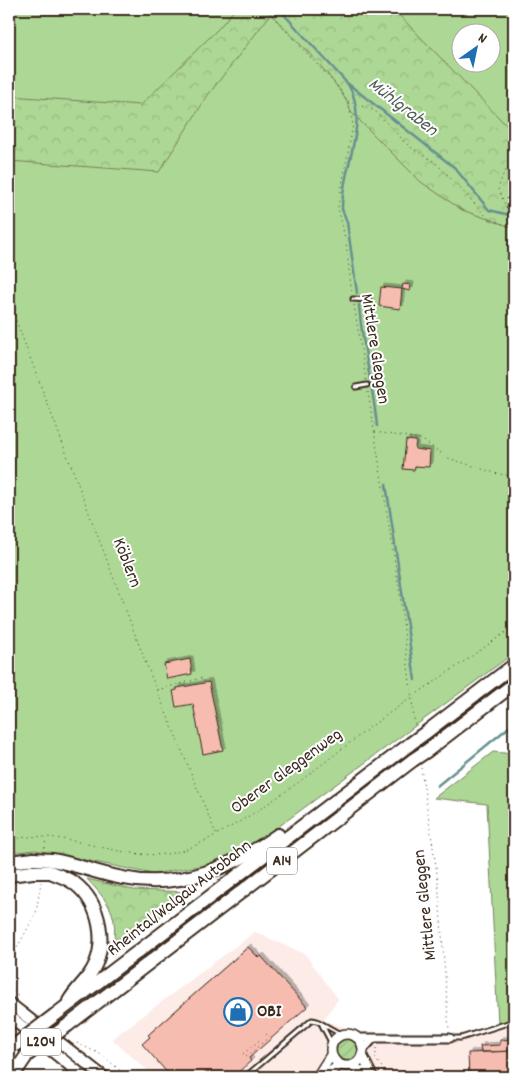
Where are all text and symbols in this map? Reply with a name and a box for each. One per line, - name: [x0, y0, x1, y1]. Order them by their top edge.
- north arrow: [450, 22, 500, 72]
- text: N: [474, 29, 490, 49]
- water label: Mühlgraben: [361, 72, 444, 145]
- street label: Mittlere Gleggen: [353, 292, 395, 406]
- street label: Köblern: [105, 535, 147, 591]
- street label: Oberer Gleggenweg: [226, 723, 348, 821]
- street label: Rheintal/Walgau Autobahn: [102, 835, 258, 963]
- road number: A14: [267, 848, 297, 874]
- street label: Mittlere Gleggen: [408, 848, 444, 962]
- shop icon: OBI: [223, 997, 253, 1027]
- place label: OBI: [257, 1000, 282, 1025]
- road number: L204: [21, 1028, 61, 1056]

